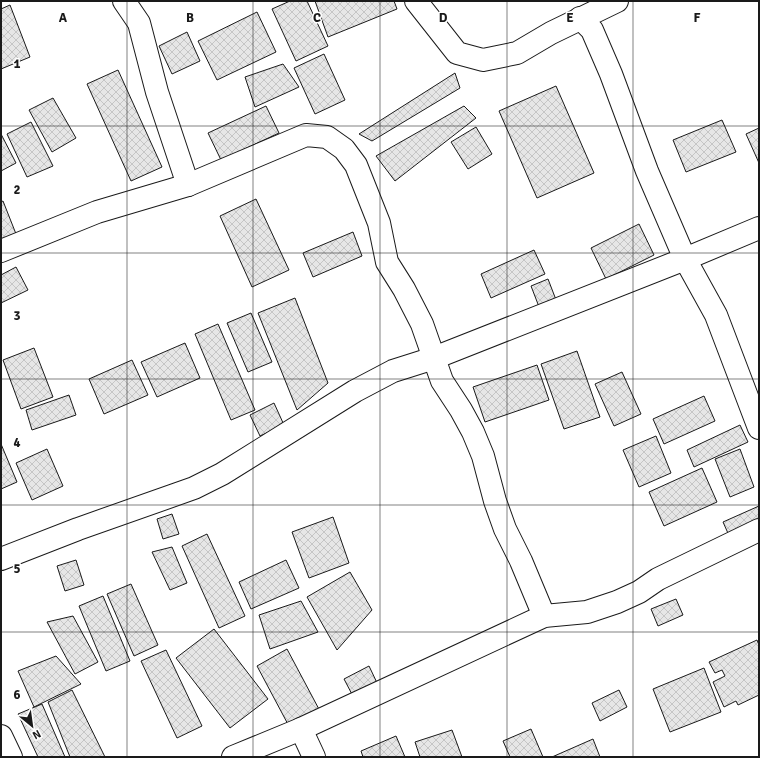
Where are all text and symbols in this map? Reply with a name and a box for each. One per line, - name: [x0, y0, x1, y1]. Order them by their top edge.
- text: A: [59, 10, 68, 26]
- text: B: [186, 10, 194, 26]
- text: C: [313, 10, 321, 26]
- text: D: [439, 10, 448, 26]
- text: E: [566, 10, 574, 26]
- text: F: [694, 10, 701, 26]
- text: 1: [13, 56, 21, 72]
- text: 2: [13, 182, 21, 198]
- text: 3: [13, 308, 21, 324]
- text: 4: [13, 435, 21, 451]
- text: 5: [13, 561, 21, 577]
- text: 6: [13, 687, 21, 703]
- north arrow: [12, 706, 52, 746]
- text: N: [30, 727, 43, 742]

